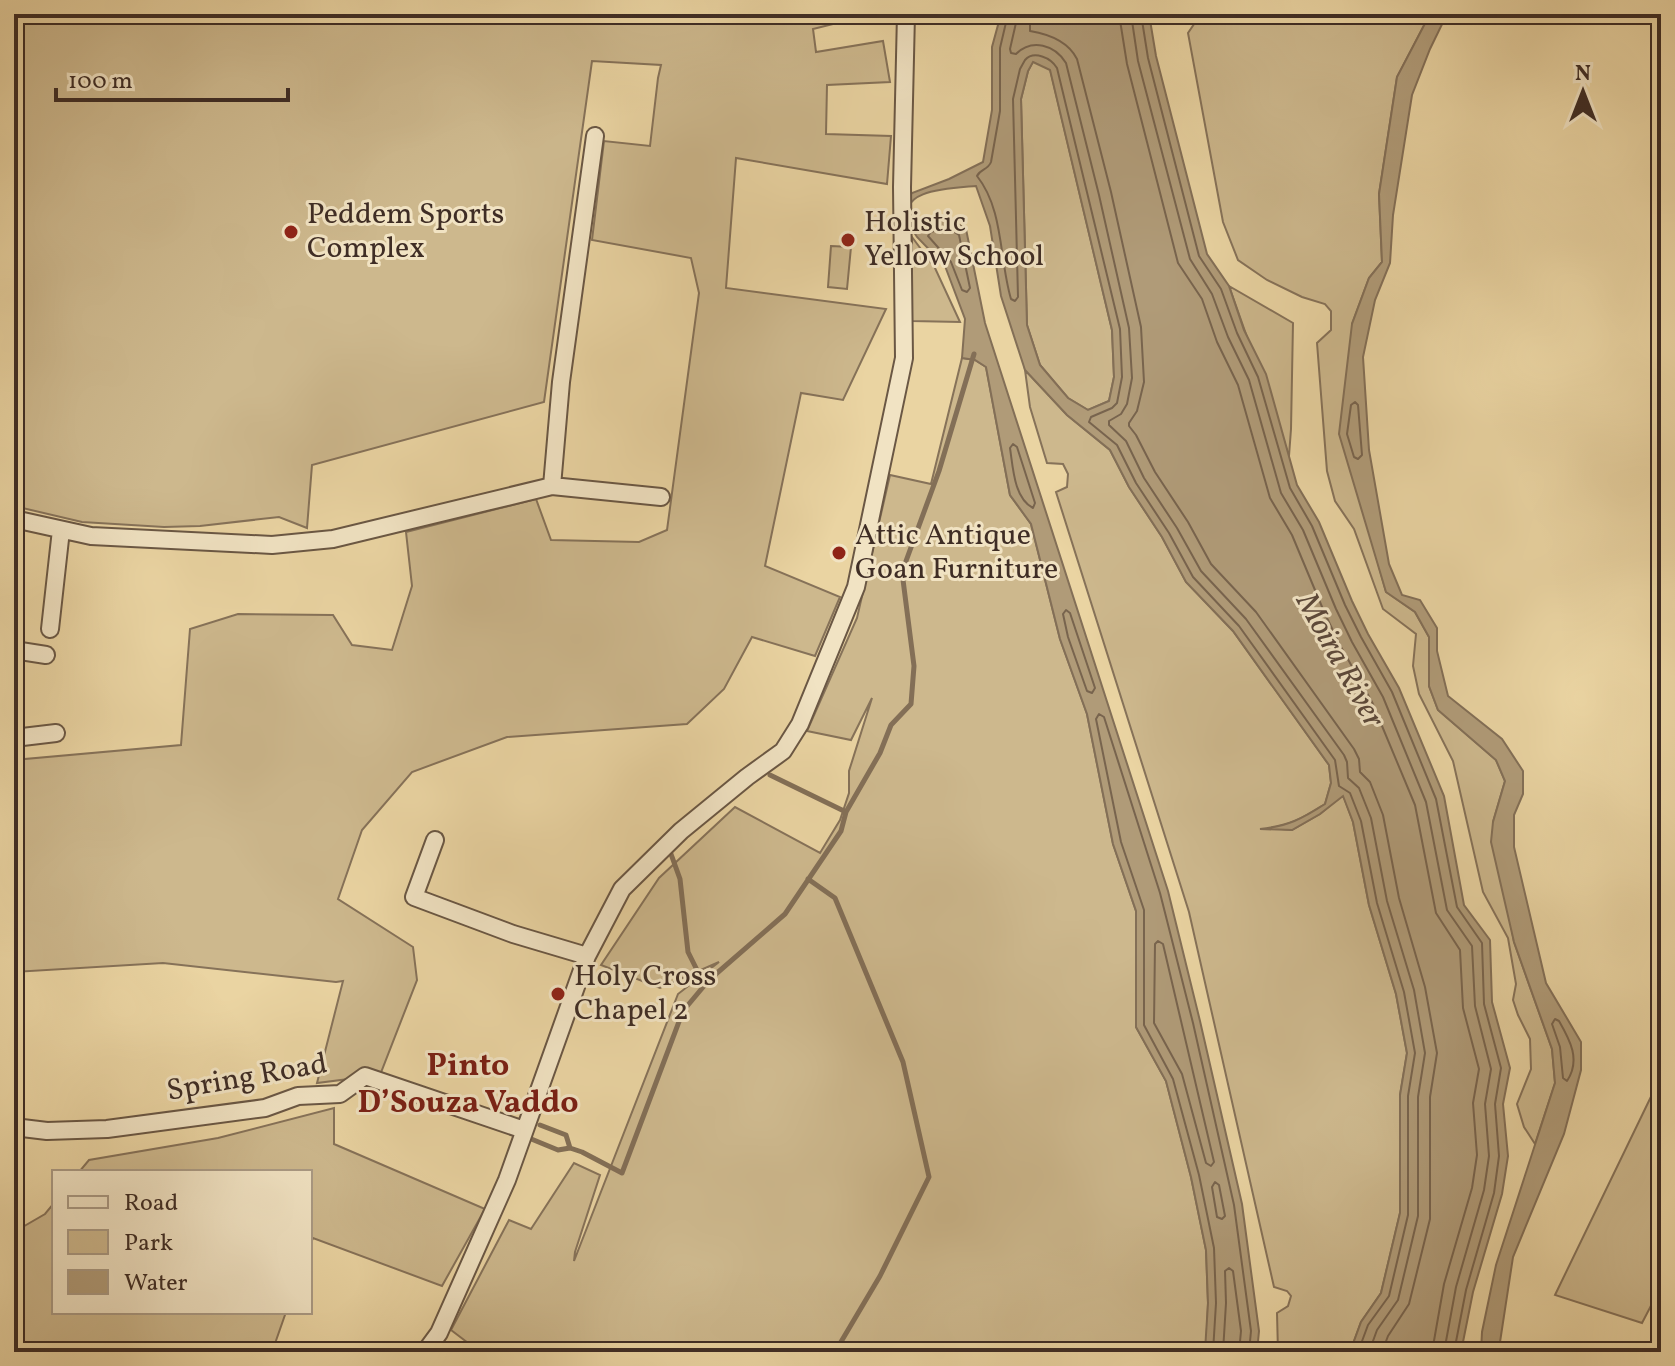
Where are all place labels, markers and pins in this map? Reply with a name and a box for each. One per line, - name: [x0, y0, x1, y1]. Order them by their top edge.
- place label: Peddem Sports Complex: [307, 194, 504, 270]
- place label: Holistic Yellow School: [864, 202, 1044, 278]
- marker: Peddem Sports Complex: [282, 223, 300, 241]
- marker: Holistic Yellow School: [839, 231, 857, 249]
- place label: Attic Antique Goan Furniture: [855, 515, 1058, 591]
- marker: Attic Antique Goan Furniture: [830, 544, 848, 562]
- place label: Holy Cross Chapel 2: [574, 956, 716, 1032]
- marker: Holy Cross Chapel 2: [549, 985, 567, 1003]

